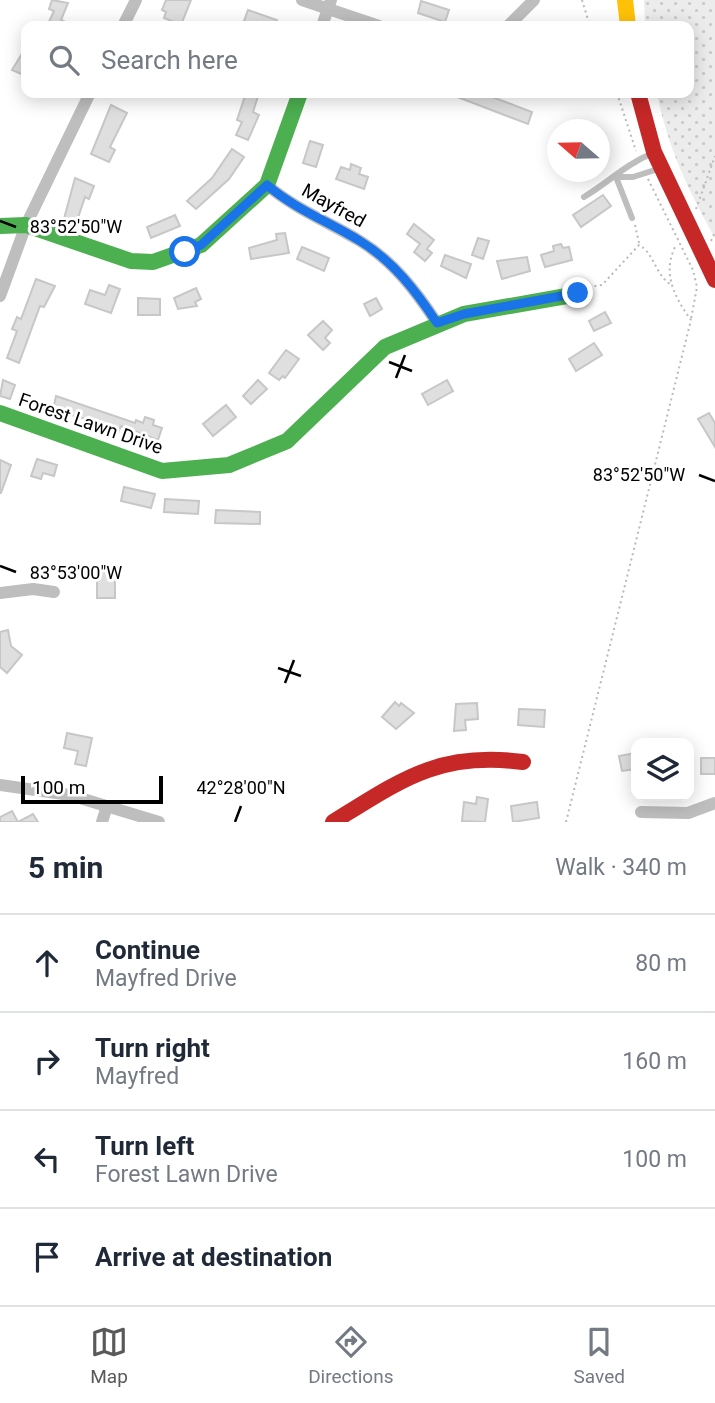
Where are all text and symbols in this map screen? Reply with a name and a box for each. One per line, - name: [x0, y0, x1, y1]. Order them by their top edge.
- search box: [21, 21, 694, 98]
- icon: search: [45, 41, 83, 79]
- text: Search here: [101, 45, 238, 75]
- north arrow: [547, 119, 610, 182]
- street label: Mayfred: [298, 179, 370, 232]
- text: 83°52'50"W: [30, 216, 122, 237]
- route start: [169, 236, 200, 267]
- route end: [562, 277, 593, 308]
- street label: Forest Lawn Drive: [16, 388, 166, 459]
- text: 83°52'50"W: [593, 464, 685, 485]
- text: 83°53'00"W: [30, 562, 122, 583]
- map controls: [631, 738, 694, 801]
- button: layers: [631, 738, 694, 801]
- scale bar: [21, 773, 163, 805]
- text: 100 m: [32, 776, 85, 799]
- text: 42°28'00"N: [196, 777, 286, 798]
- text: 5 min: [28, 850, 103, 885]
- text: Walk · 340 m: [555, 854, 687, 881]
- text: Continue: [95, 935, 200, 965]
- icon: ahead: [28, 944, 66, 982]
- text: 80 m: [635, 950, 687, 977]
- text: Mayfred Drive: [95, 965, 237, 992]
- text: Turn right: [95, 1033, 210, 1063]
- icon: right: [28, 1042, 66, 1080]
- text: 160 m: [622, 1048, 687, 1075]
- text: Mayfred: [95, 1063, 179, 1090]
- text: Turn left: [95, 1131, 194, 1161]
- icon: left: [28, 1140, 66, 1178]
- text: 100 m: [622, 1146, 687, 1173]
- text: Forest Lawn Drive: [95, 1161, 278, 1188]
- icon: arrive: [28, 1238, 66, 1276]
- text: Arrive at destination: [95, 1242, 332, 1272]
- tab: Map: [90, 1323, 128, 1388]
- tab: Directions: [308, 1323, 393, 1388]
- tab: Saved: [574, 1323, 625, 1388]

